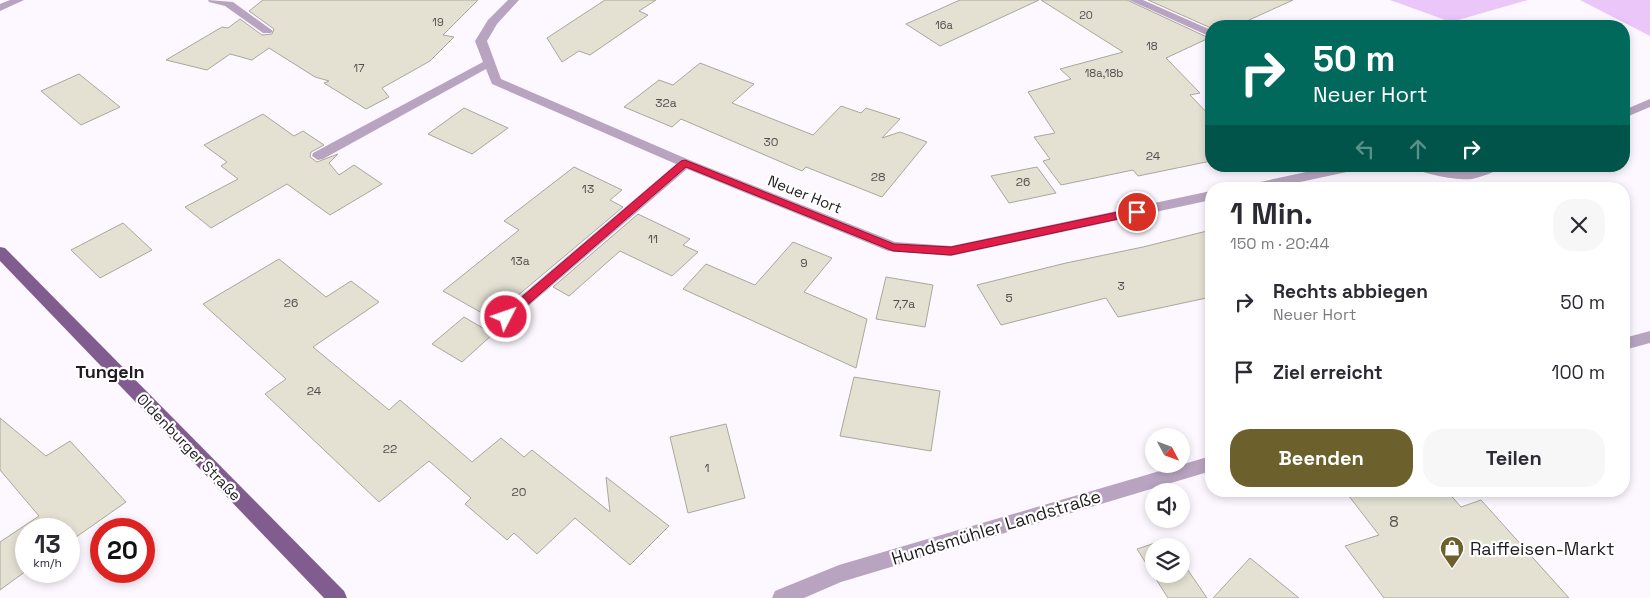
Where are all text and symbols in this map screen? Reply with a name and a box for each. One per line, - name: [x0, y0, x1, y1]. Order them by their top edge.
- house number: 20: [1079, 8, 1093, 22]
- house number: 19: [432, 15, 444, 29]
- house number: 16a: [935, 18, 954, 32]
- text: 50 m: [1313, 37, 1395, 81]
- house number: 18: [1146, 39, 1158, 53]
- icon: right: [1230, 40, 1295, 105]
- house number: 17: [354, 61, 364, 75]
- house number: 18a,18b: [1085, 66, 1123, 80]
- text: Neuer Hort: [1313, 80, 1428, 108]
- house number: 32a: [655, 95, 677, 111]
- house number: 30: [764, 134, 778, 150]
- icon: left: [1351, 135, 1379, 163]
- icon: ahead: [1404, 135, 1432, 163]
- icon: right: [1457, 135, 1485, 163]
- house number: 24: [1146, 148, 1161, 164]
- house number: 28: [871, 169, 885, 185]
- street label: Neuer Hort: [765, 171, 845, 217]
- house number: 26: [1016, 174, 1030, 190]
- house number: 13: [582, 181, 594, 197]
- pin: [1116, 191, 1158, 233]
- text: 1 Min.: [1230, 194, 1313, 233]
- icon: arrive: [1123, 198, 1151, 226]
- button: close: [1553, 199, 1605, 251]
- house number: 11: [648, 231, 658, 247]
- text: 150 m · 20:44: [1230, 233, 1330, 254]
- house number: 13a: [510, 253, 530, 269]
- house number: 9: [800, 255, 808, 271]
- house number: 3: [1117, 278, 1125, 294]
- text: Rechts abbiegen: [1273, 279, 1428, 304]
- icon: right: [1230, 288, 1258, 316]
- position arrow: [479, 290, 531, 342]
- house number: 5: [1005, 290, 1013, 306]
- text: 50 m: [1560, 290, 1605, 315]
- house number: 26: [284, 295, 298, 311]
- house number: 7,7a: [893, 296, 915, 312]
- text: Neuer Hort: [1273, 304, 1356, 325]
- icon: arrive: [1230, 358, 1258, 386]
- district label: Tungeln: [75, 360, 145, 383]
- text: Ziel erreicht: [1273, 360, 1383, 385]
- text: 100 m: [1551, 360, 1605, 385]
- house number: 24: [307, 383, 322, 399]
- street label: Oldenburger Straße: [133, 389, 245, 505]
- north arrow: [1145, 428, 1190, 472]
- map controls: [1145, 428, 1190, 583]
- button: Beenden: [1230, 429, 1413, 487]
- button: Teilen: [1423, 429, 1605, 487]
- house number: 22: [383, 441, 397, 457]
- house number: 1: [704, 460, 710, 476]
- button: sound: [1145, 483, 1190, 528]
- house number: 20: [512, 484, 526, 500]
- street label: Hundsmühler Landstraße: [888, 484, 1104, 570]
- house number: 8: [1389, 512, 1399, 531]
- speed limit sign: 20: [90, 518, 155, 583]
- text: 13: [34, 528, 61, 560]
- shop icon: Raiffeisen-Markt: [1439, 535, 1465, 569]
- place label: Raiffeisen-Markt: [1470, 537, 1615, 560]
- button: layers: [1145, 538, 1190, 583]
- text: km/h: [33, 555, 62, 571]

